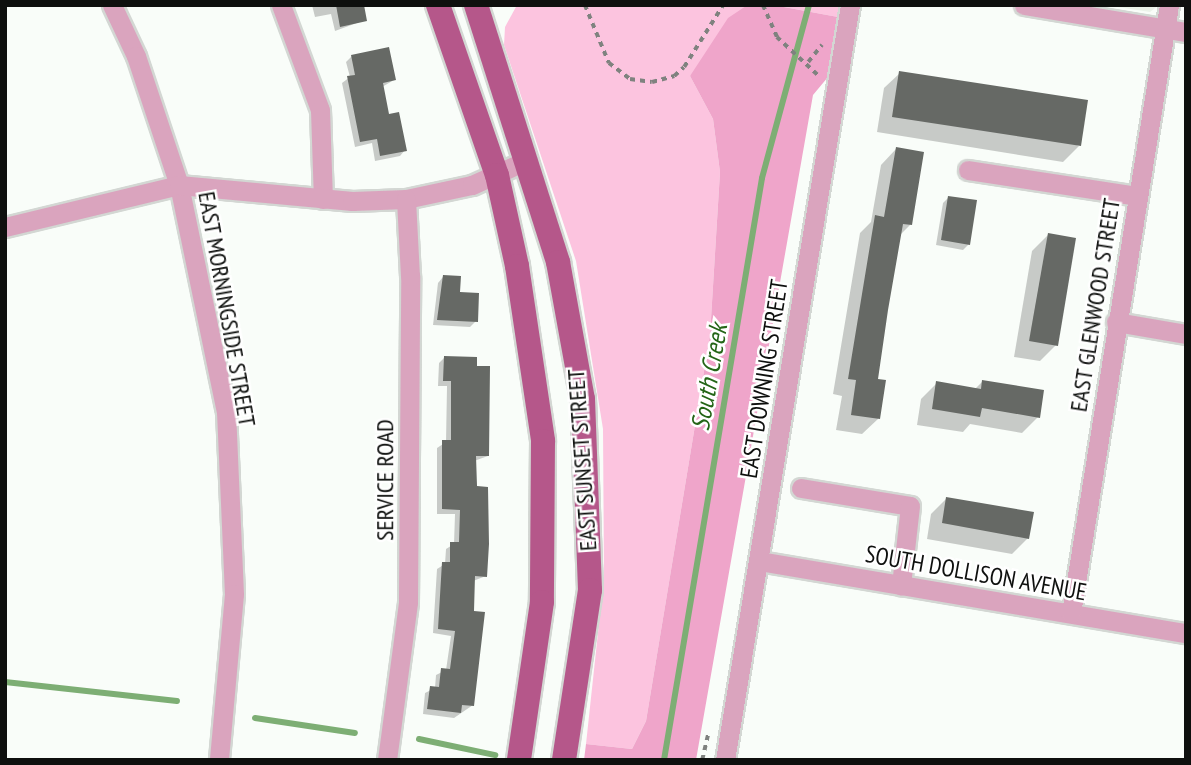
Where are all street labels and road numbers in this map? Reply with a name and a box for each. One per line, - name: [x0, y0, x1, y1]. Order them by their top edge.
- street label: EAST MORNINGSIDE STREET: [192, 189, 262, 429]
- street label: EAST GLENWOOD STREET: [1064, 196, 1126, 414]
- street label: EAST DOWNING STREET: [734, 277, 794, 481]
- street label: EAST SUNSET STREET: [561, 367, 603, 553]
- street label: SERVICE ROAD: [371, 419, 399, 541]
- street label: SOUTH DOLLISON AVENUE: [863, 539, 1089, 607]

